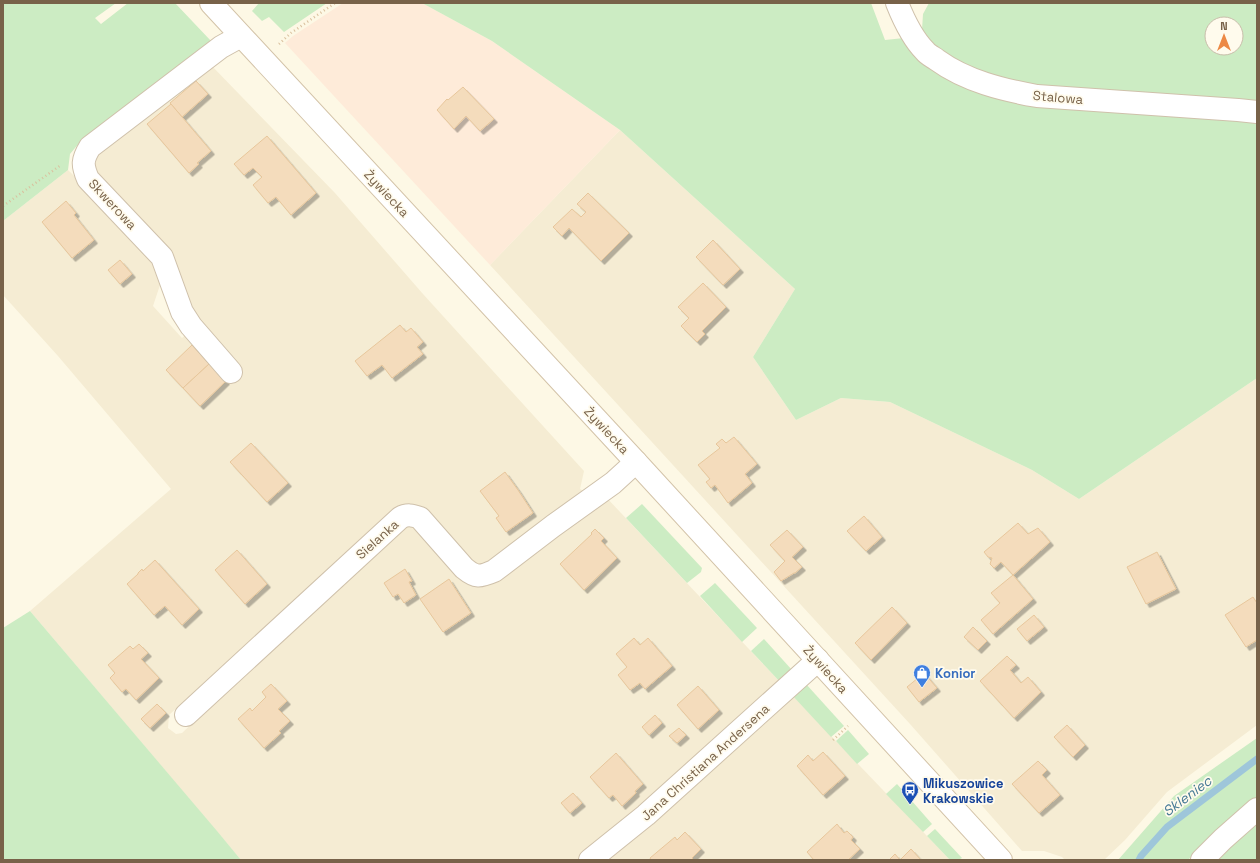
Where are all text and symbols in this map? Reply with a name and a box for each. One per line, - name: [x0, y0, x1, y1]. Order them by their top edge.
- north arrow: [1204, 16, 1244, 56]
- text: N: [1220, 19, 1228, 33]
- street label: Stalowa: [1032, 87, 1084, 108]
- street label: Żywiecka: [360, 166, 413, 221]
- street label: Skwerowa: [85, 175, 141, 234]
- street label: Żywiecka: [580, 403, 633, 458]
- street label: Sielanka: [352, 515, 403, 563]
- street label: Żywiecka: [800, 642, 852, 697]
- shop icon: Konior: [912, 663, 932, 688]
- place label: Konior: [935, 665, 975, 682]
- street label: Jana Christiana Andersena: [638, 700, 773, 825]
- water label: Skleniec: [1159, 771, 1215, 820]
- place label: Mikuszowice Krakowskie: [923, 775, 1003, 807]
- bus stop icon: Mikuszowice Krakowskie: [900, 780, 920, 805]

